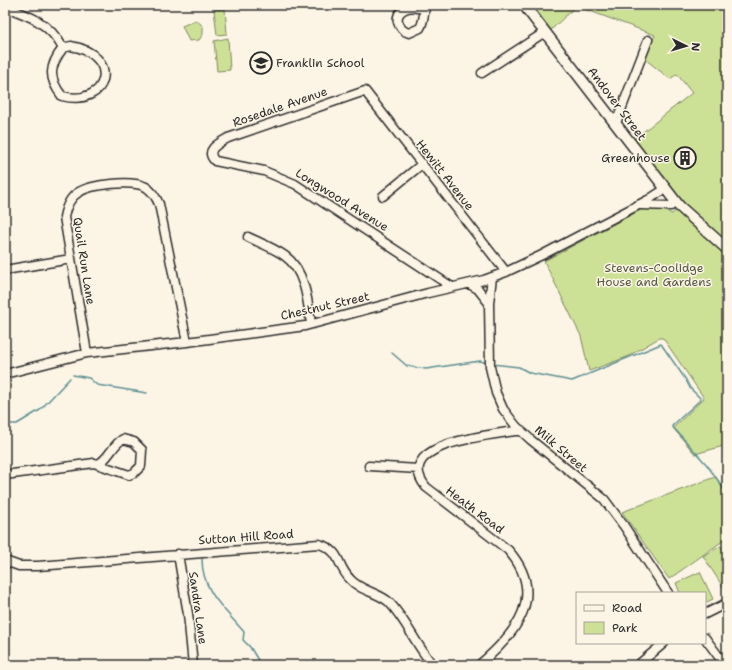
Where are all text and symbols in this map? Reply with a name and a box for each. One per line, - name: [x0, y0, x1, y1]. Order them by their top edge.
- north arrow: [666, 26, 706, 66]
- text: N: [688, 42, 703, 52]
- school or university icon: Franklin School: [248, 50, 274, 76]
- place label: Franklin School: [276, 55, 365, 71]
- street label: Andover Street: [584, 64, 650, 144]
- street label: Rosedale Avenue: [230, 83, 330, 131]
- street label: Hewitt Avenue: [412, 136, 478, 214]
- building icon: Greenhouse: [672, 145, 698, 171]
- place label: Greenhouse: [601, 150, 670, 166]
- street label: Longwood Avenue: [292, 165, 392, 235]
- street label: Quail Run Lane: [69, 216, 99, 306]
- park label: Stevens-Coolidge House and Gardens: [597, 260, 711, 290]
- street label: Chestnut Street: [279, 288, 371, 324]
- street label: Milk Street: [531, 422, 591, 476]
- street label: Heath Road: [442, 483, 508, 538]
- street label: Sutton Hill Road: [198, 526, 294, 548]
- street label: Sandra Lane: [185, 571, 211, 646]
- legend: [576, 592, 706, 644]
- text: Road: [612, 600, 643, 616]
- text: Park: [612, 620, 638, 636]

